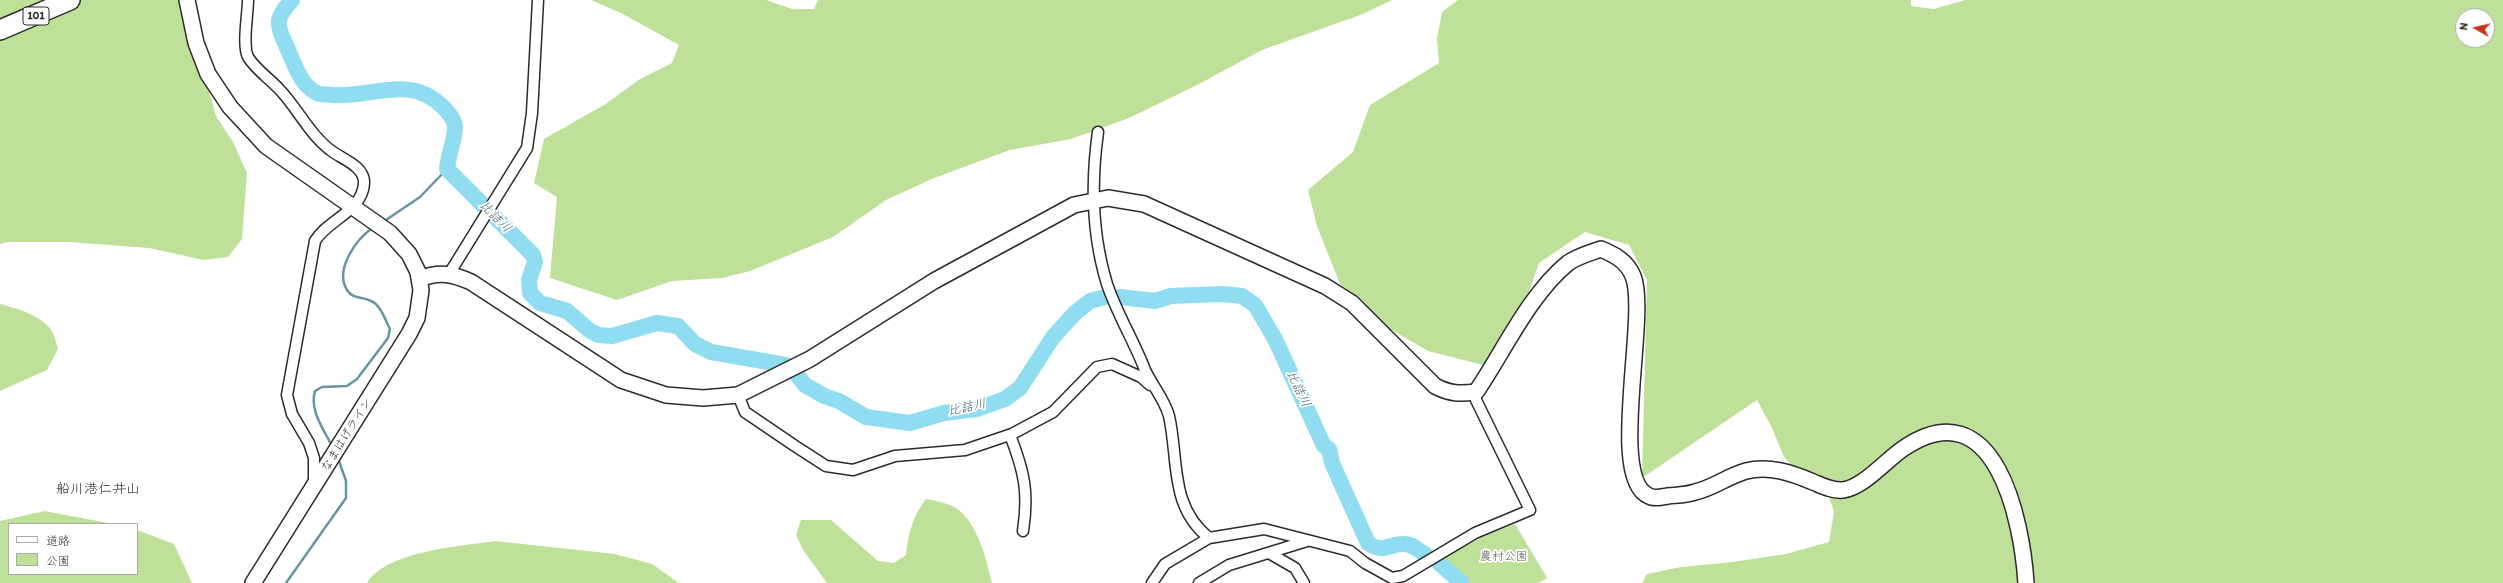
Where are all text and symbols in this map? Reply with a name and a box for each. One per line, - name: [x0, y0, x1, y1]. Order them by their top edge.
- road number: 101: [23, 7, 49, 25]
- north arrow: [2455, 8, 2495, 48]
- text: N: [2457, 22, 2471, 31]
- water label: 比詰川: [476, 198, 514, 236]
- water label: 比詰川: [1283, 368, 1313, 410]
- street label: なまはげライン: [319, 396, 375, 474]
- water label: 比詰川: [946, 396, 988, 420]
- district label: 船川港仁井山: [56, 481, 140, 497]
- legend: [8, 523, 138, 575]
- text: 道路: [46, 534, 70, 548]
- park label: 農村公園: [1480, 550, 1528, 564]
- text: 公園: [46, 554, 70, 568]

